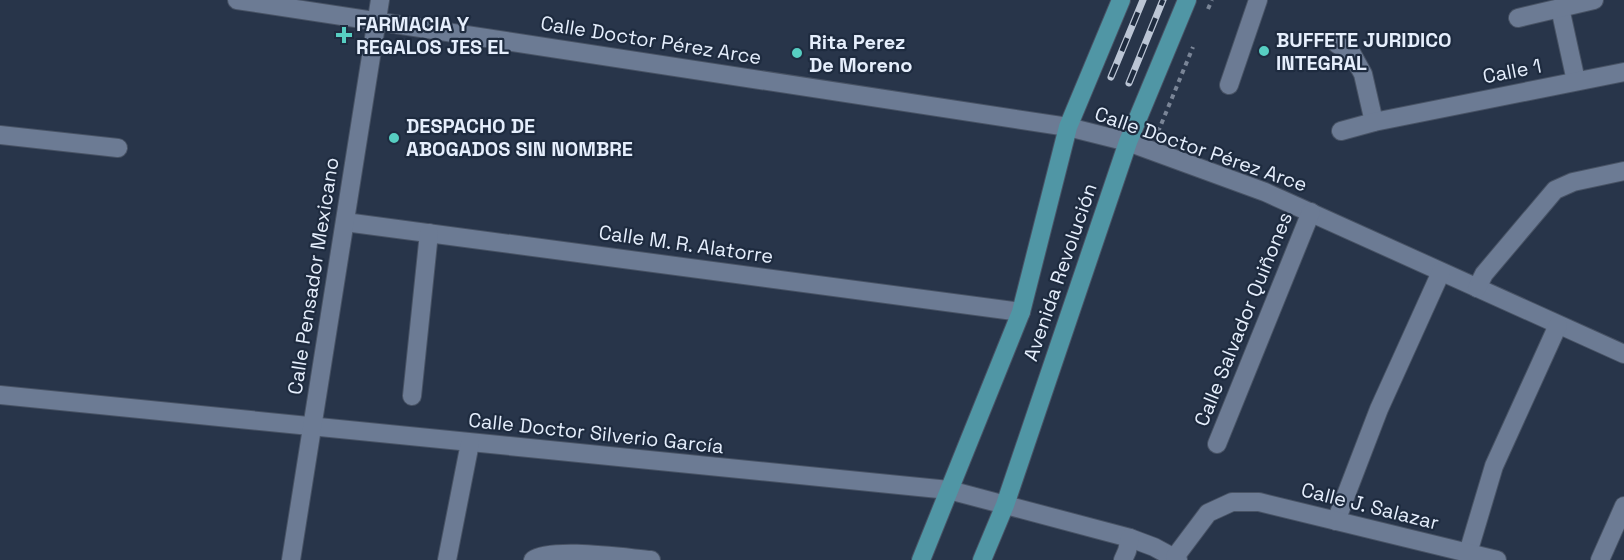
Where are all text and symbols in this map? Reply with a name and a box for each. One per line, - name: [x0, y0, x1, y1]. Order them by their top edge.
- street label: Calle Doctor Pérez Arce: [539, 10, 763, 70]
- place label: FARMACIA Y REGALOS JES EL: [356, 11, 509, 60]
- place label: BUFFETE JURIDICO INTEGRAL: [1276, 27, 1452, 76]
- marker: FARMACIA Y REGALOS JES EL: [337, 28, 351, 42]
- place label: Rita Perez De Moreno: [809, 29, 912, 78]
- marker: BUFFETE JURIDICO INTEGRAL: [1257, 44, 1271, 58]
- marker: Rita Perez De Moreno: [790, 46, 804, 60]
- street label: Calle 1: [1480, 53, 1544, 89]
- street label: Calle Doctor Pérez Arce: [1091, 100, 1311, 198]
- place label: DESPACHO DE ABOGADOS SIN NOMBRE: [406, 113, 633, 162]
- marker: DESPACHO DE ABOGADOS SIN NOMBRE: [387, 131, 401, 145]
- street label: Calle Pensador Mexicano: [281, 156, 345, 396]
- street label: Avenida Revolución: [1017, 180, 1103, 364]
- street label: Calle Salvador Quiñones: [1188, 208, 1298, 430]
- street label: Calle M. R. Alatorre: [597, 219, 775, 269]
- street label: Calle Doctor Silverio García: [467, 407, 725, 459]
- street label: Calle J. Salazar: [1298, 476, 1442, 536]

